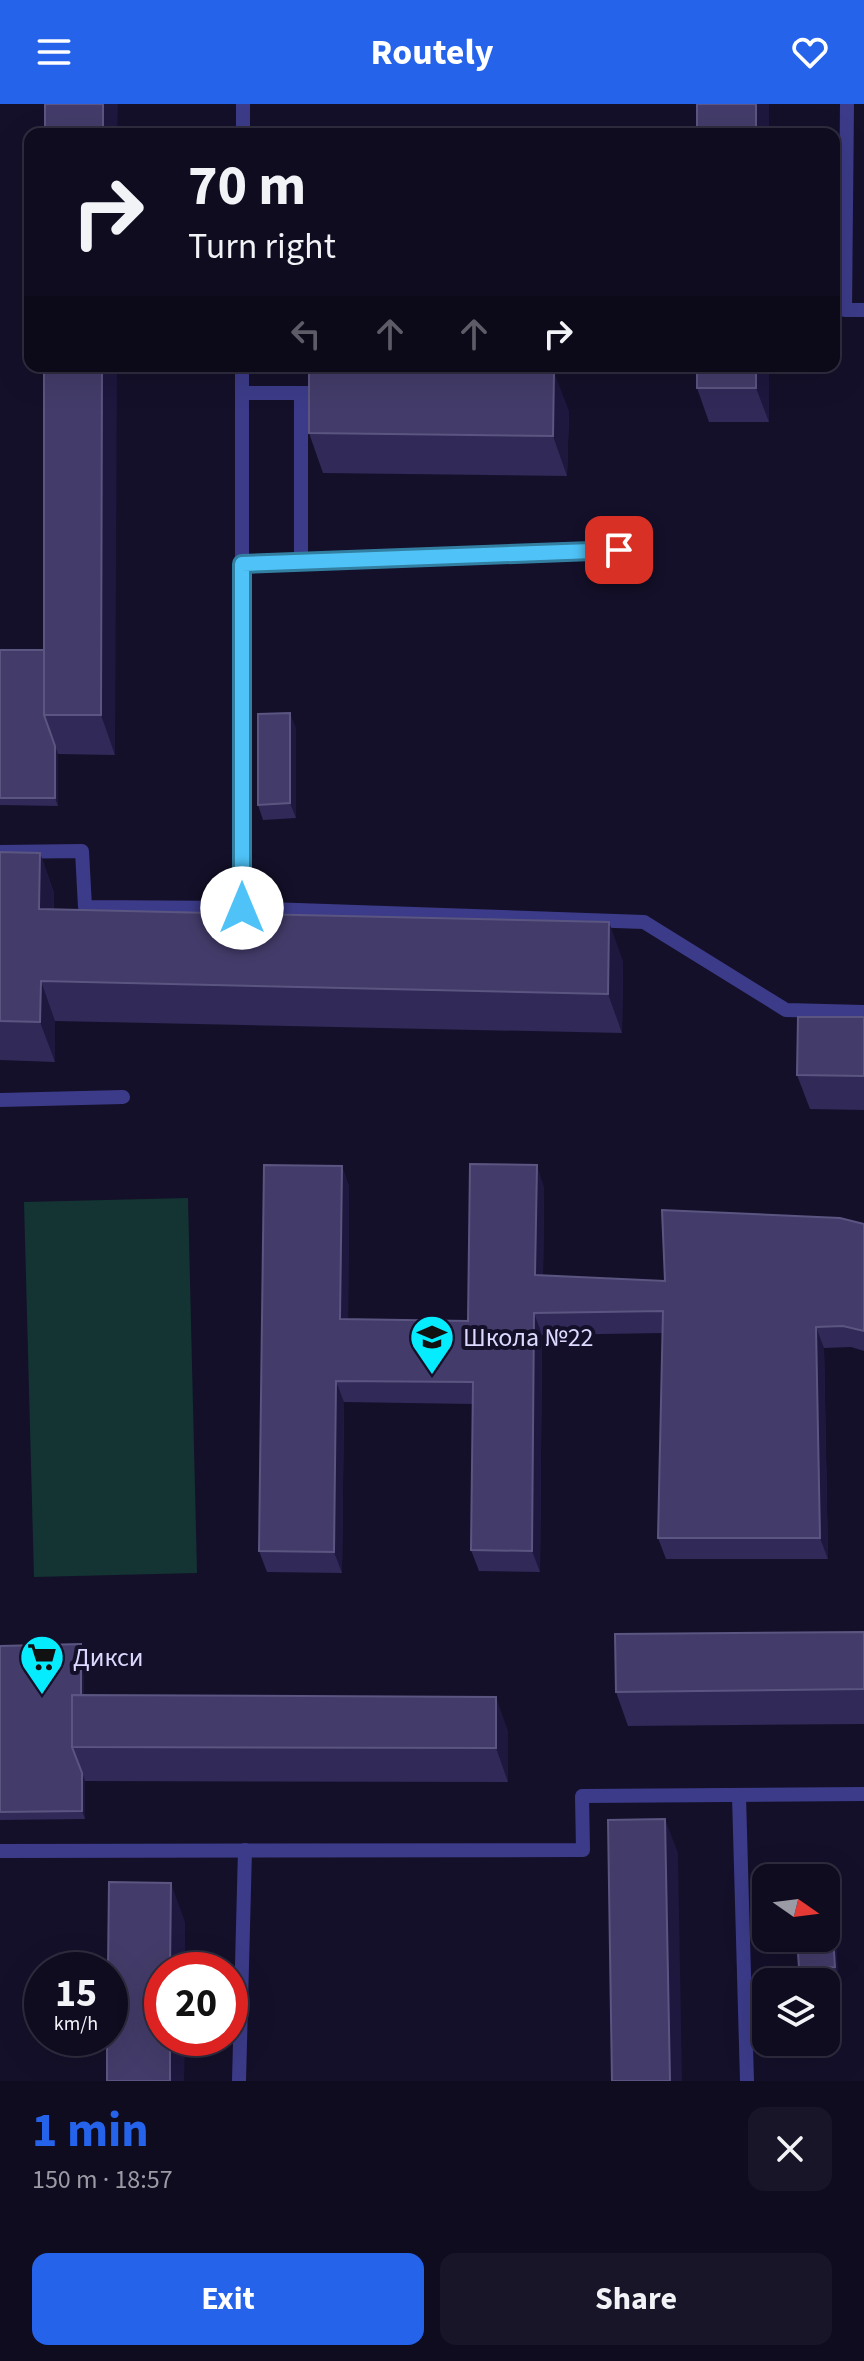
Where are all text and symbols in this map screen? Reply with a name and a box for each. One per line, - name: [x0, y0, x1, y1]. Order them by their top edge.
- text: Routely: [371, 27, 493, 78]
- icon: menu: [32, 30, 76, 74]
- icon: heart: [788, 30, 832, 74]
- text: 70 m: [188, 147, 306, 226]
- icon: right: [56, 160, 160, 264]
- text: Turn right: [188, 221, 336, 272]
- icon: left: [284, 312, 328, 356]
- icon: ahead: [368, 312, 412, 356]
- icon: ahead: [452, 312, 496, 356]
- icon: right: [536, 312, 580, 356]
- pin: [585, 516, 653, 584]
- icon: arrive: [597, 528, 641, 572]
- position arrow: [200, 866, 284, 950]
- school or university icon: Школа №22: [408, 1313, 456, 1376]
- place label: Школа №22: [463, 1319, 594, 1356]
- supermarket icon: Дикси: [18, 1633, 66, 1696]
- place label: Дикси: [73, 1639, 143, 1676]
- north arrow: [752, 1864, 840, 1952]
- map controls: [752, 1864, 840, 2056]
- speed limit sign: 20: [144, 1952, 248, 2056]
- text: 15: [55, 1965, 97, 2022]
- button: layers: [752, 1968, 840, 2056]
- text: km/h: [54, 2010, 98, 2038]
- text: 1 min: [32, 2097, 149, 2165]
- button: close: [748, 2107, 832, 2191]
- text: 150 m · 18:57: [32, 2161, 173, 2198]
- button: Exit: [32, 2253, 424, 2345]
- button: Share: [440, 2253, 832, 2345]

